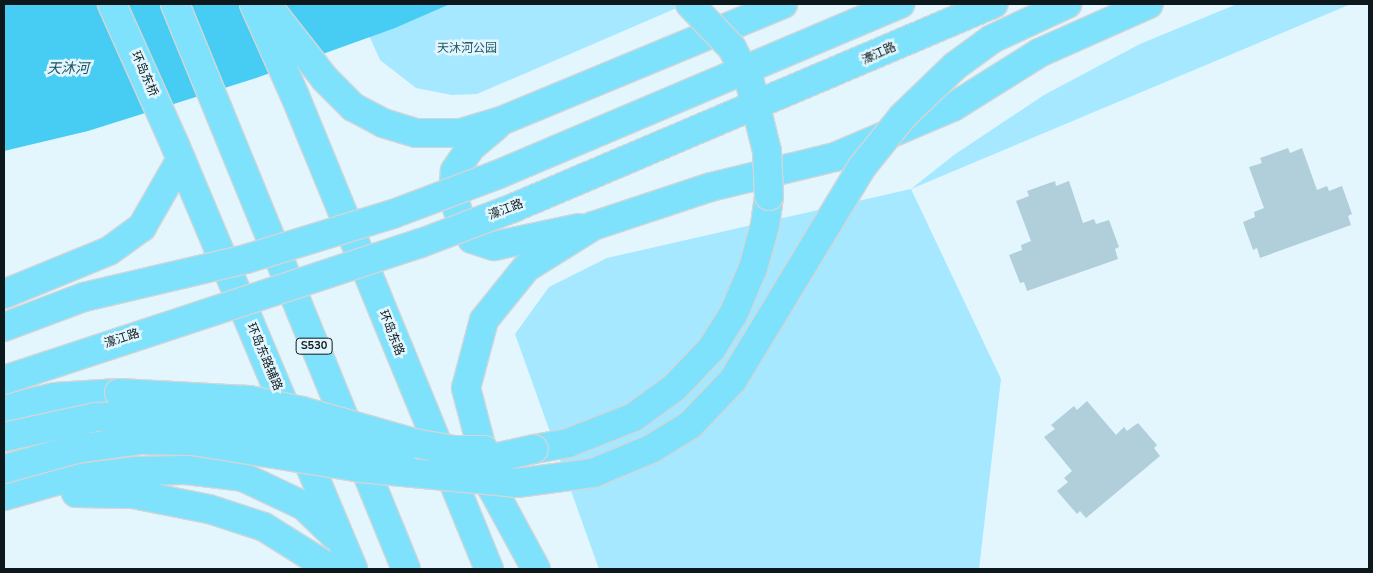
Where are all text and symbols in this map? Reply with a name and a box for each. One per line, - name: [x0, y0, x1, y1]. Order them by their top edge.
- street label: 濠江路: [860, 40, 898, 68]
- park label: 天沐河公园: [437, 42, 497, 56]
- street label: 环岛东桥: [128, 49, 160, 99]
- water label: 天沐河: [47, 61, 89, 77]
- street label: 濠江路: [487, 197, 525, 223]
- street label: 环岛东路: [375, 308, 407, 358]
- street label: 环岛东路辅路: [243, 321, 285, 393]
- street label: 濠江路: [103, 327, 141, 351]
- road number: S530: [295, 338, 333, 354]

